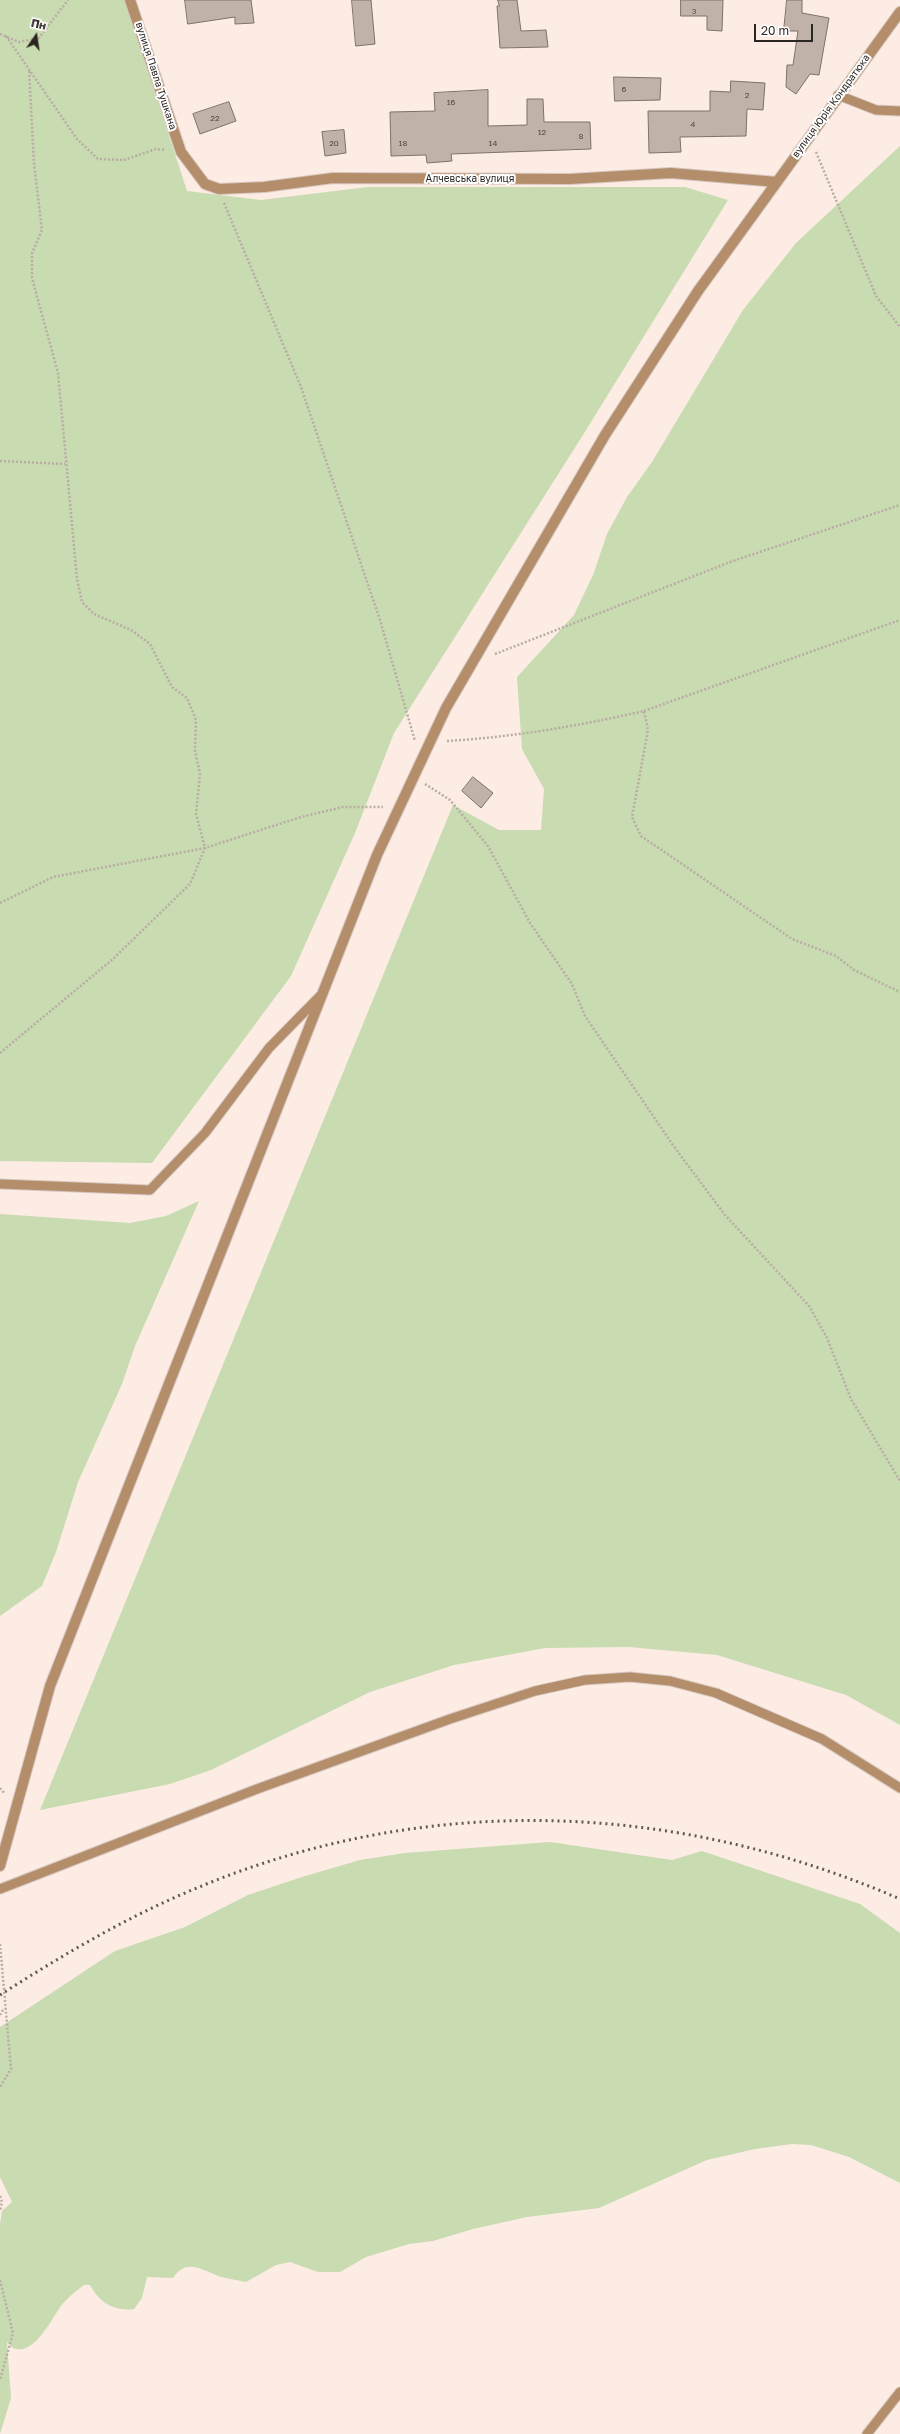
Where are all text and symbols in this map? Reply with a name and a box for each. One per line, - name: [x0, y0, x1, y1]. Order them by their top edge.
- house number: 3: [692, 6, 696, 16]
- north arrow: [16, 16, 56, 56]
- text: Пн: [30, 16, 48, 32]
- scale bar: [756, 16, 815, 42]
- street label: вулиця Павла Тушкана: [133, 21, 179, 131]
- text: 20 m: [761, 23, 789, 38]
- street label: вулиця Юрія Кондратюка: [790, 52, 872, 160]
- house number: 6: [622, 84, 626, 94]
- house number: 2: [745, 90, 749, 100]
- house number: 16: [447, 97, 455, 107]
- house number: 22: [210, 113, 220, 123]
- house number: 4: [691, 119, 695, 129]
- house number: 12: [538, 127, 546, 137]
- house number: 8: [579, 131, 583, 141]
- house number: 20: [329, 138, 339, 148]
- house number: 18: [399, 138, 407, 148]
- house number: 14: [489, 138, 497, 148]
- street label: Алчевська вулиця: [425, 173, 515, 185]

